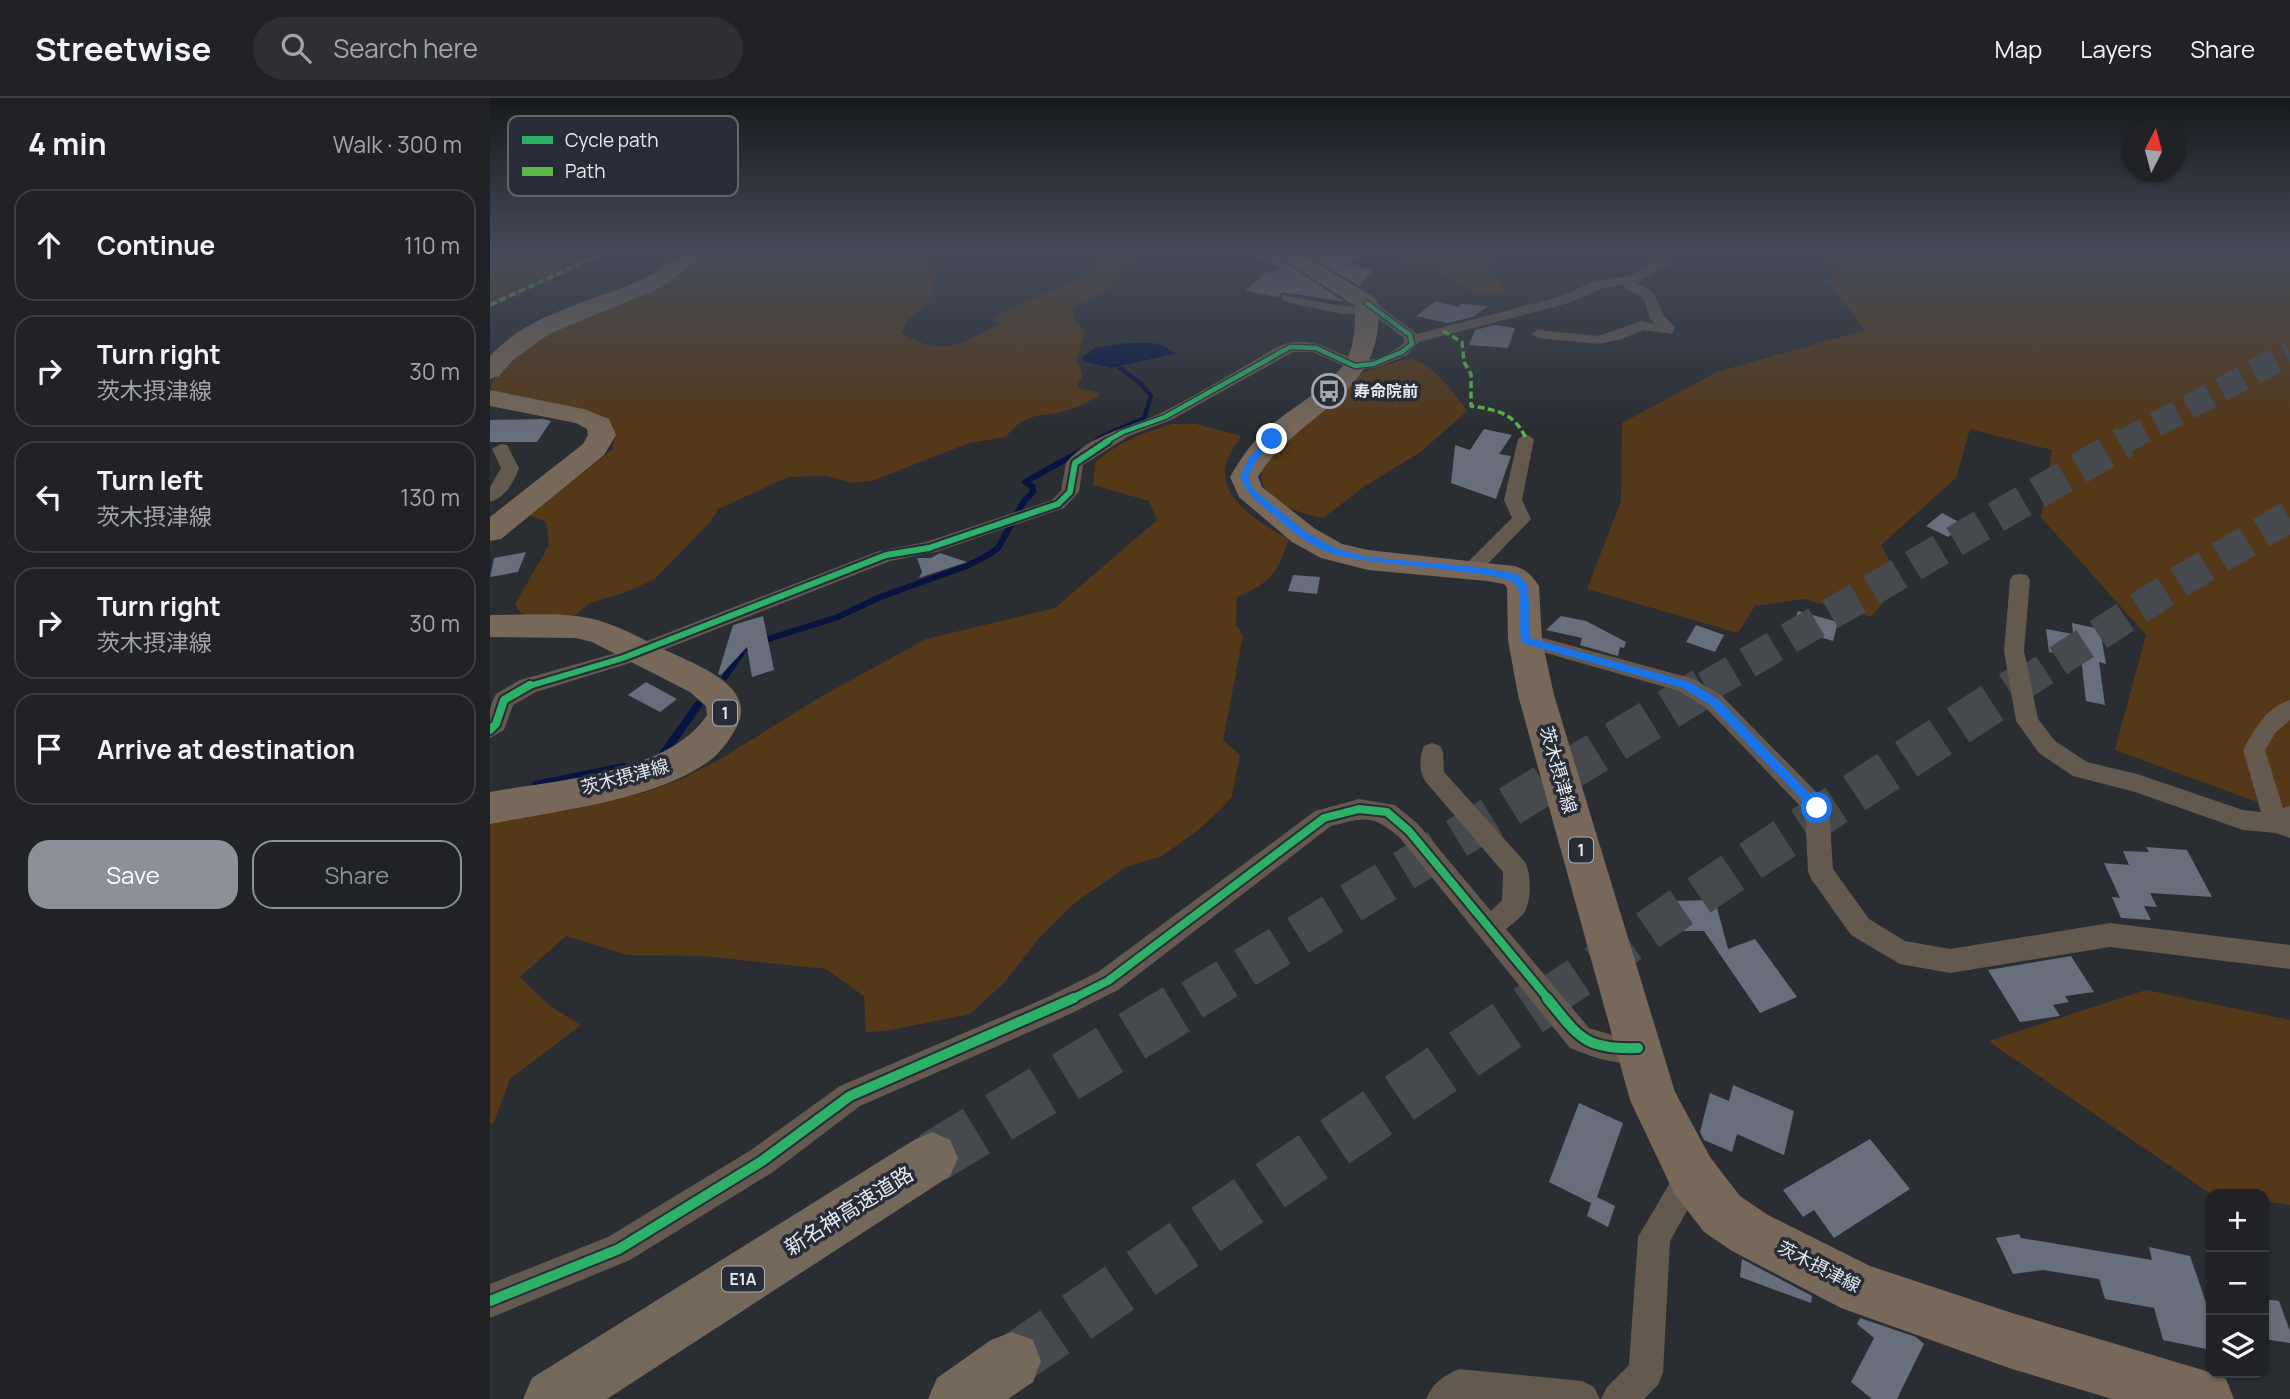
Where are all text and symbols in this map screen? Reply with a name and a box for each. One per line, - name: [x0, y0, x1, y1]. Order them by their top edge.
- search box: [253, 17, 743, 80]
- text: Streetwise: [35, 26, 211, 71]
- icon: search: [277, 29, 315, 67]
- text: Search here: [333, 30, 478, 66]
- text: Map: [1995, 32, 2042, 65]
- text: Layers: [2080, 32, 2152, 65]
- text: Share: [2190, 32, 2255, 65]
- legend: [508, 116, 738, 196]
- north arrow: [2122, 119, 2185, 182]
- text: 4 min: [28, 123, 106, 164]
- text: Cycle path: [565, 127, 659, 153]
- text: Walk · 300 m: [333, 128, 462, 160]
- text: Path: [565, 158, 605, 184]
- icon: ahead: [30, 226, 68, 264]
- text: Continue: [97, 227, 215, 263]
- text: 110 m: [404, 229, 460, 261]
- text: Turn right: [97, 336, 221, 372]
- icon: right: [30, 352, 68, 390]
- text: 30 m: [409, 355, 460, 387]
- bus stop icon: 寿命院前: [1310, 372, 1348, 410]
- text: 茨木摂津線: [97, 374, 212, 406]
- place label: 寿命院前: [1354, 380, 1418, 402]
- route end: [1256, 423, 1287, 454]
- text: Turn left: [97, 462, 204, 498]
- icon: left: [30, 478, 68, 516]
- text: 130 m: [400, 481, 460, 513]
- text: 茨木摂津線: [97, 500, 212, 532]
- text: Turn right: [97, 588, 221, 624]
- icon: right: [30, 604, 68, 642]
- text: 30 m: [409, 607, 460, 639]
- text: 茨木摂津線: [97, 626, 212, 658]
- road number: 1: [713, 700, 737, 726]
- street label: 茨木摂津線: [1535, 723, 1583, 816]
- icon: arrive: [30, 730, 68, 768]
- text: Arrive at destination: [97, 731, 355, 767]
- street label: 茨木摂津線: [578, 753, 671, 799]
- route start: [1801, 792, 1832, 823]
- road number: 1: [1569, 838, 1593, 862]
- button: Save: [28, 840, 238, 909]
- button: Share: [252, 840, 462, 909]
- street label: 新名神高速道路: [779, 1159, 918, 1261]
- map controls: [2206, 1189, 2269, 1378]
- button: +: [2206, 1189, 2269, 1252]
- street label: 茨木摂津線: [1774, 1235, 1865, 1297]
- button: −: [2206, 1252, 2269, 1315]
- road number: E1A: [722, 1266, 764, 1292]
- button: layers: [2206, 1315, 2269, 1378]

